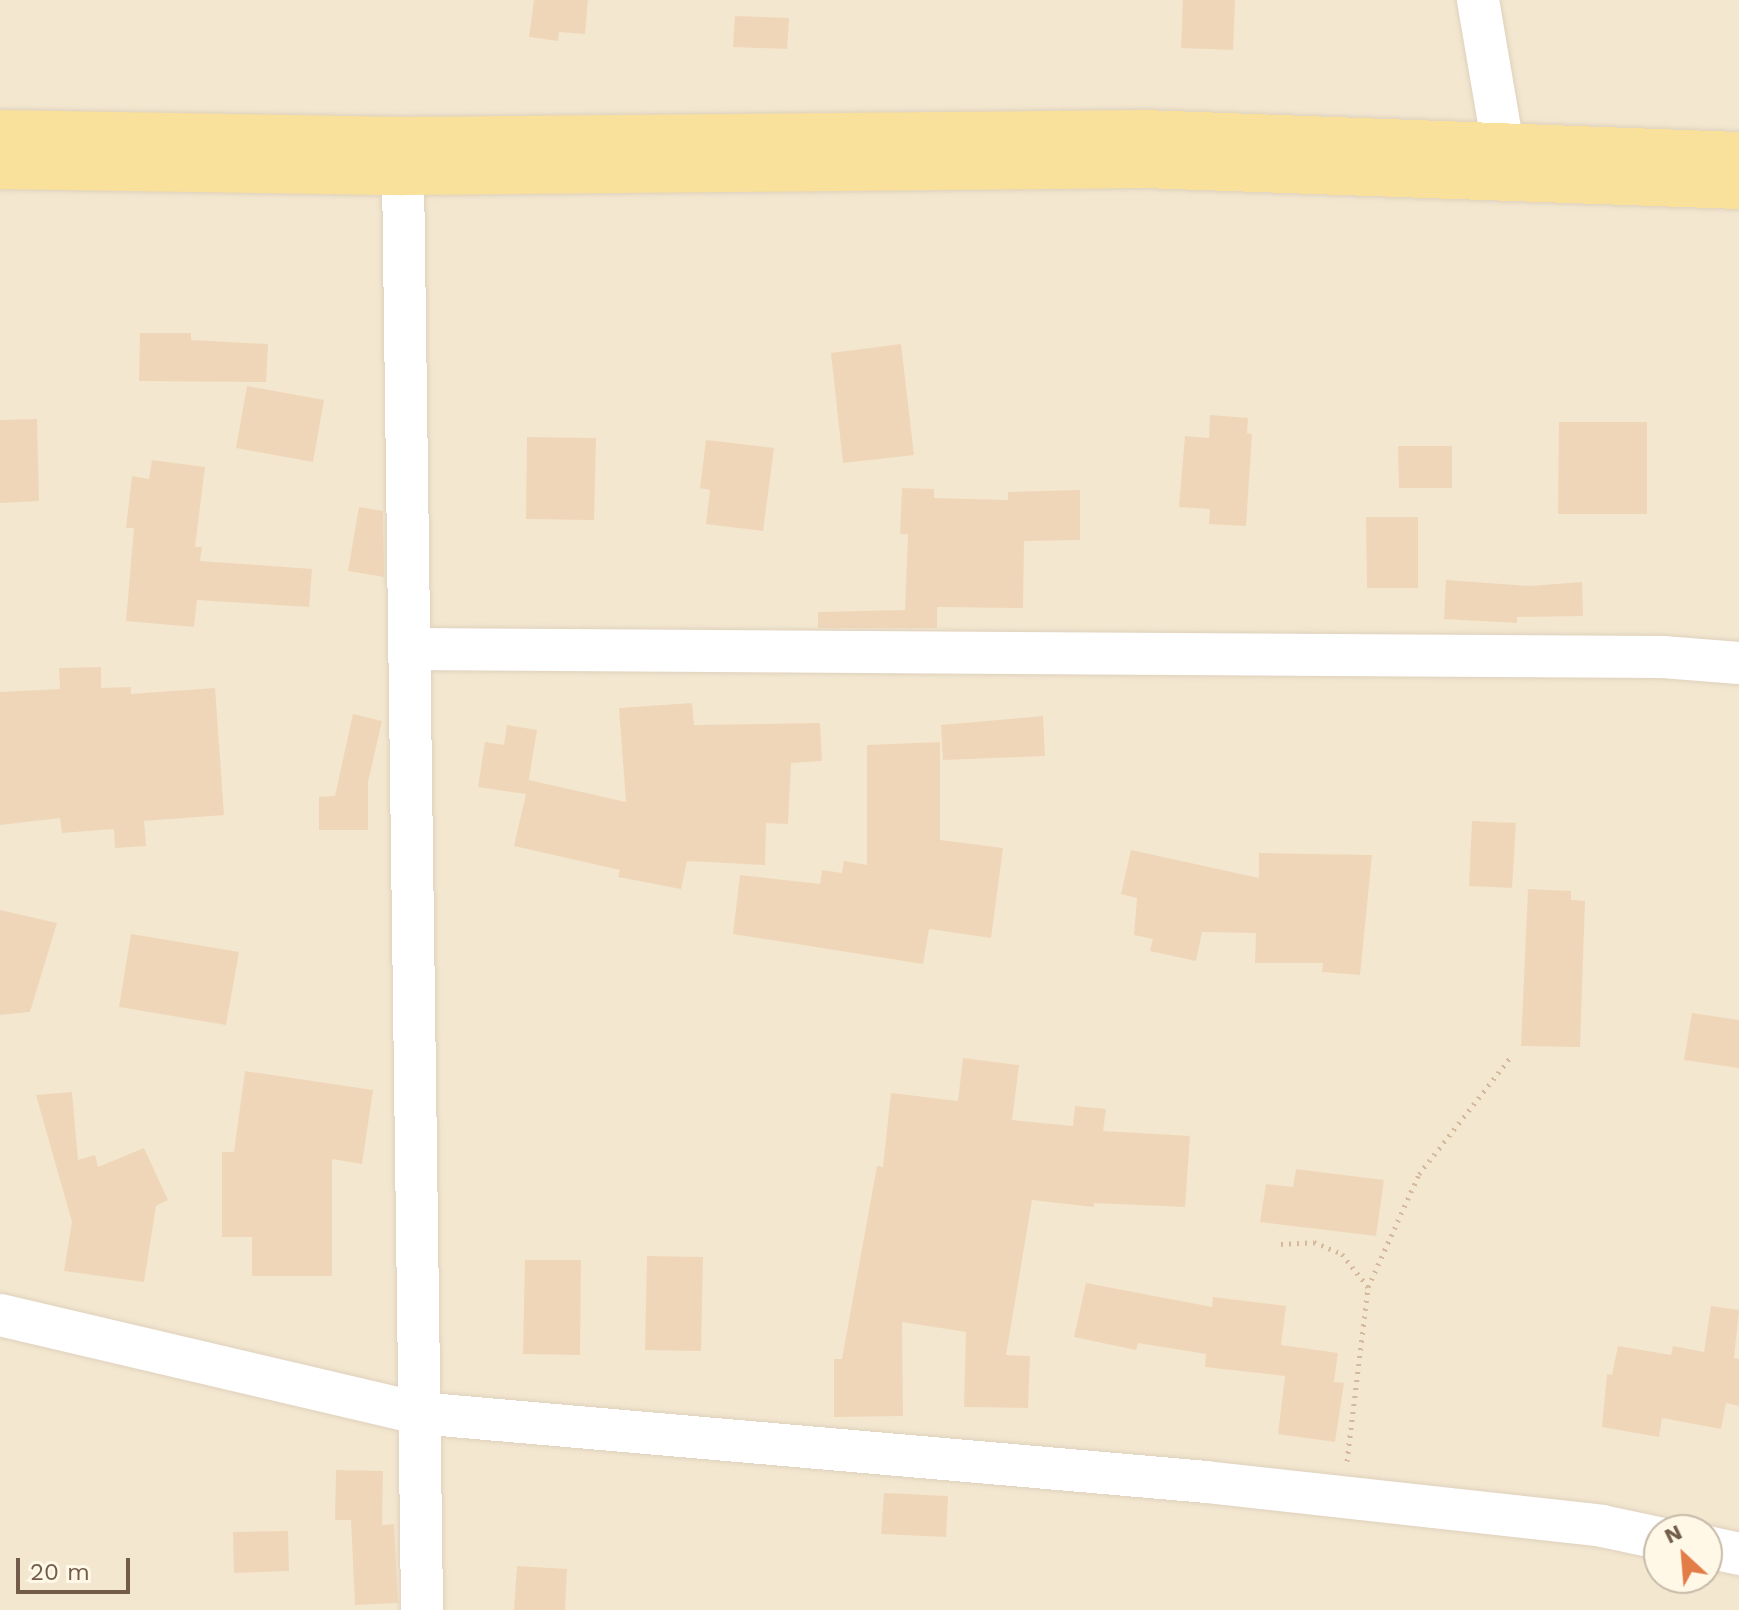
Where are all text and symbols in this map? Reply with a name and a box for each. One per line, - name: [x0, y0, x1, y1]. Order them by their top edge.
- north arrow: [1643, 1514, 1723, 1594]
- text: N: [1660, 1519, 1686, 1549]
- scale bar: [20, 1542, 134, 1592]
- text: 20 m: [30, 1558, 90, 1586]

